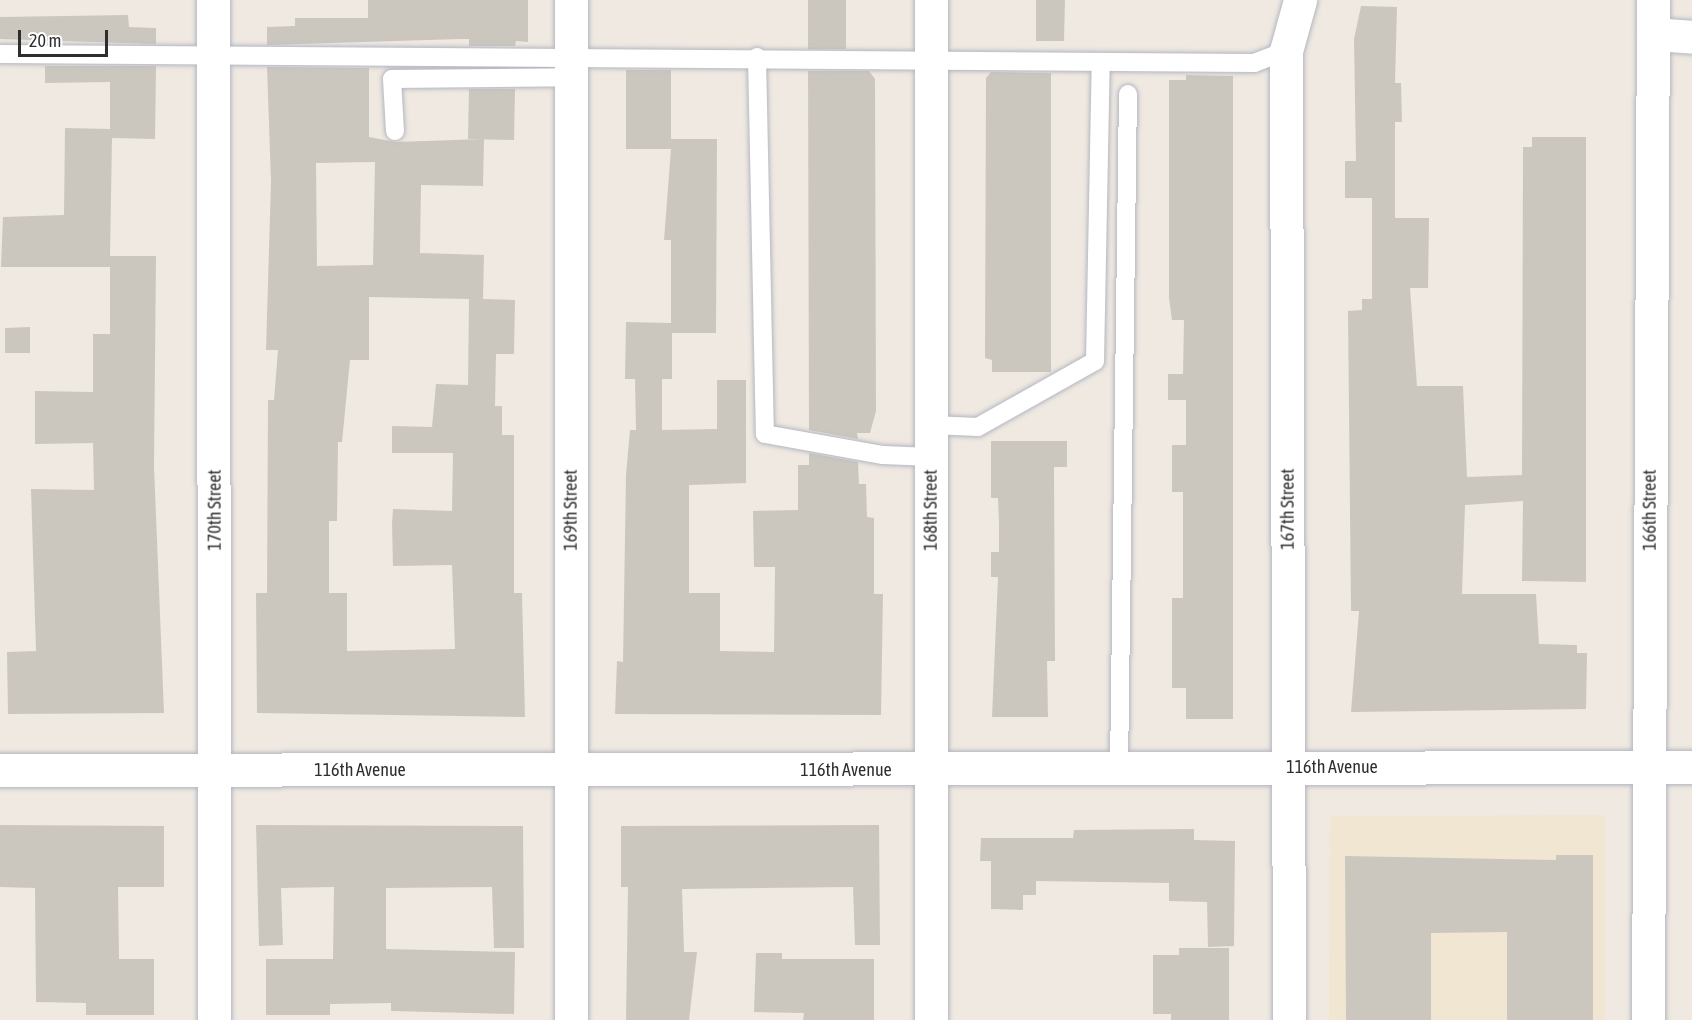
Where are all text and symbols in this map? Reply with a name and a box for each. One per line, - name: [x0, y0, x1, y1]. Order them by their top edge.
- scale bar: [21, 18, 111, 56]
- text: 20 m: [29, 30, 61, 51]
- street label: 167th Street: [1277, 468, 1299, 550]
- street label: 170th Street: [204, 469, 226, 551]
- street label: 169th Street: [560, 469, 582, 551]
- street label: 168th Street: [920, 469, 942, 551]
- street label: 166th Street: [1639, 469, 1661, 551]
- street label: 116th Avenue: [1286, 756, 1378, 778]
- street label: 116th Avenue: [314, 759, 406, 781]
- street label: 116th Avenue: [800, 759, 892, 781]

